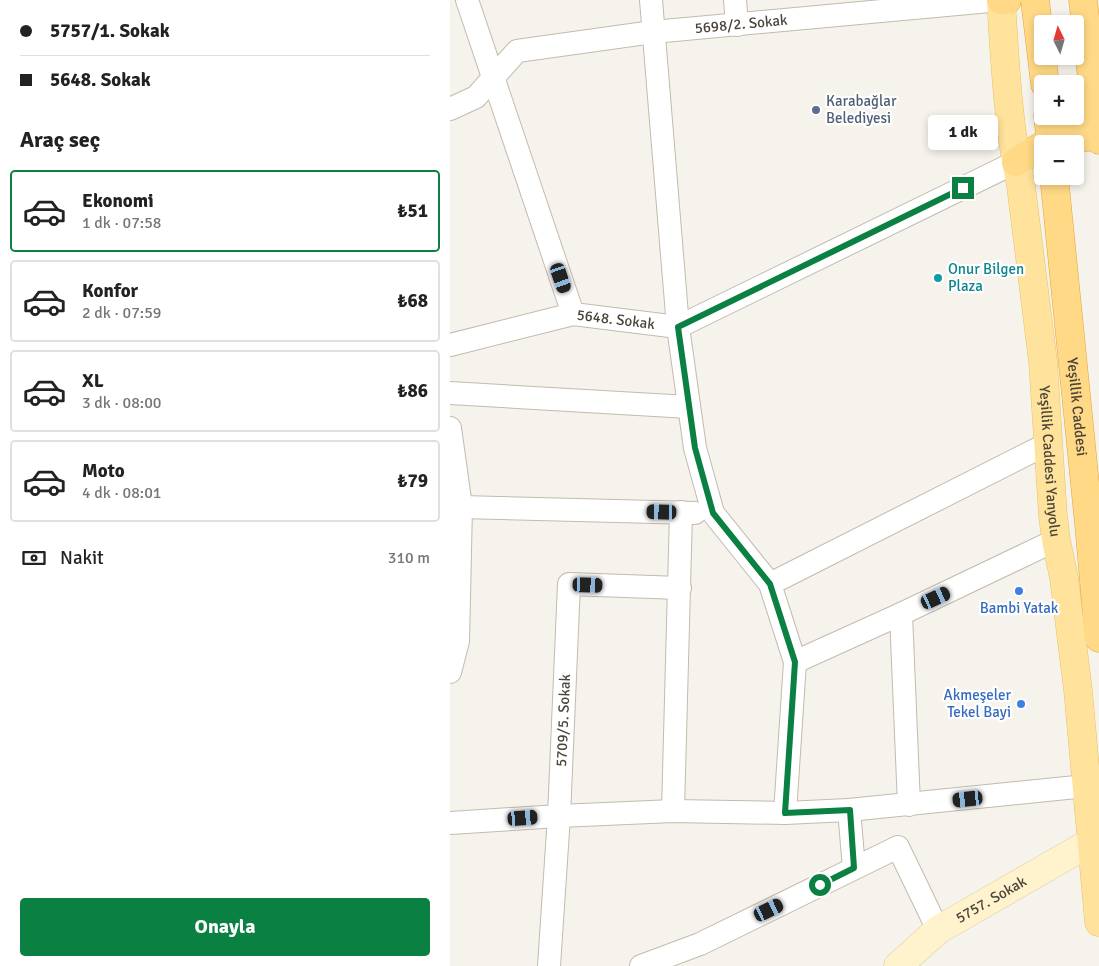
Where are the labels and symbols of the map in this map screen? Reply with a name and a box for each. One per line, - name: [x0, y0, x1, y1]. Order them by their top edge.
- street label: 5698/2. Sokak: [694, 11, 789, 37]
- north arrow: [1034, 15, 1084, 65]
- place label: Karabağlar Belediyesi: [826, 92, 897, 127]
- marker: Karabağlar Belediyesi: [810, 104, 822, 116]
- callout: 1 dk: [928, 116, 998, 150]
- route end: [952, 177, 974, 199]
- place label: Onur Bilgen Plaza: [948, 260, 1024, 295]
- car: [549, 261, 572, 295]
- marker: Onur Bilgen Plaza: [932, 272, 944, 284]
- street label: 5648. Sokak: [576, 306, 656, 333]
- street label: Yeşillik Caddesi: [1063, 357, 1091, 457]
- street label: Yeşillik Caddesi Yanyolu: [1036, 385, 1065, 538]
- car: [646, 504, 677, 520]
- car: [572, 577, 603, 593]
- car: [919, 585, 952, 611]
- marker: Bambi Yatak: [1013, 585, 1025, 597]
- place label: Bambi Yatak: [980, 599, 1059, 617]
- street label: 5709/5. Sokak: [552, 673, 574, 767]
- place label: Akmeşeler Tekel Bayi: [943, 686, 1011, 721]
- marker: Akmeşeler Tekel Bayi: [1015, 698, 1027, 710]
- car: [952, 790, 983, 808]
- car: [507, 809, 538, 827]
- street label: 5757. Sokak: [953, 872, 1030, 927]
- route start: [809, 874, 831, 896]
- car: [752, 897, 785, 923]

